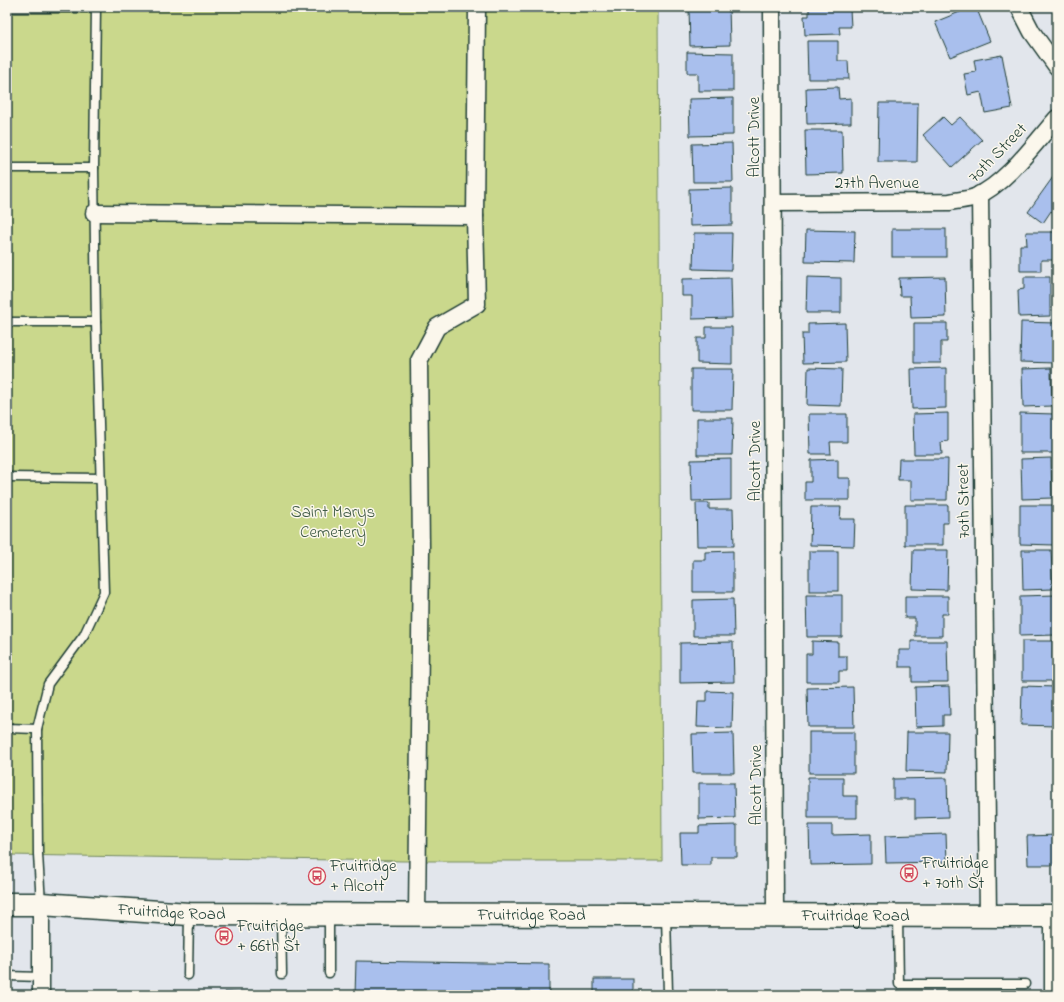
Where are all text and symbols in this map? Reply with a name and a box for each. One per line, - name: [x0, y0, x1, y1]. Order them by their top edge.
- street label: Alcott Drive: [742, 96, 767, 177]
- street label: 70th Street: [963, 117, 1033, 189]
- street label: 27th Avenue: [835, 171, 920, 196]
- street label: Alcott Drive: [743, 420, 768, 501]
- street label: 70th Street: [951, 463, 977, 539]
- park label: Saint Marys Cemetery: [291, 500, 375, 546]
- street label: Alcott Drive: [744, 744, 769, 825]
- place label: Fruitridge + 70th St: [921, 851, 989, 896]
- place label: Fruitridge + Alcott: [329, 854, 397, 899]
- bus stop icon: Fruitridge + 70th St: [899, 863, 919, 883]
- bus stop icon: Fruitridge + Alcott: [307, 866, 327, 886]
- street label: Fruitridge Road: [116, 897, 226, 928]
- street label: Fruitridge Road: [477, 902, 586, 929]
- street label: Fruitridge Road: [801, 903, 910, 930]
- place label: Fruitridge + 66th St: [236, 914, 304, 959]
- bus stop icon: Fruitridge + 66th St: [214, 926, 234, 946]

